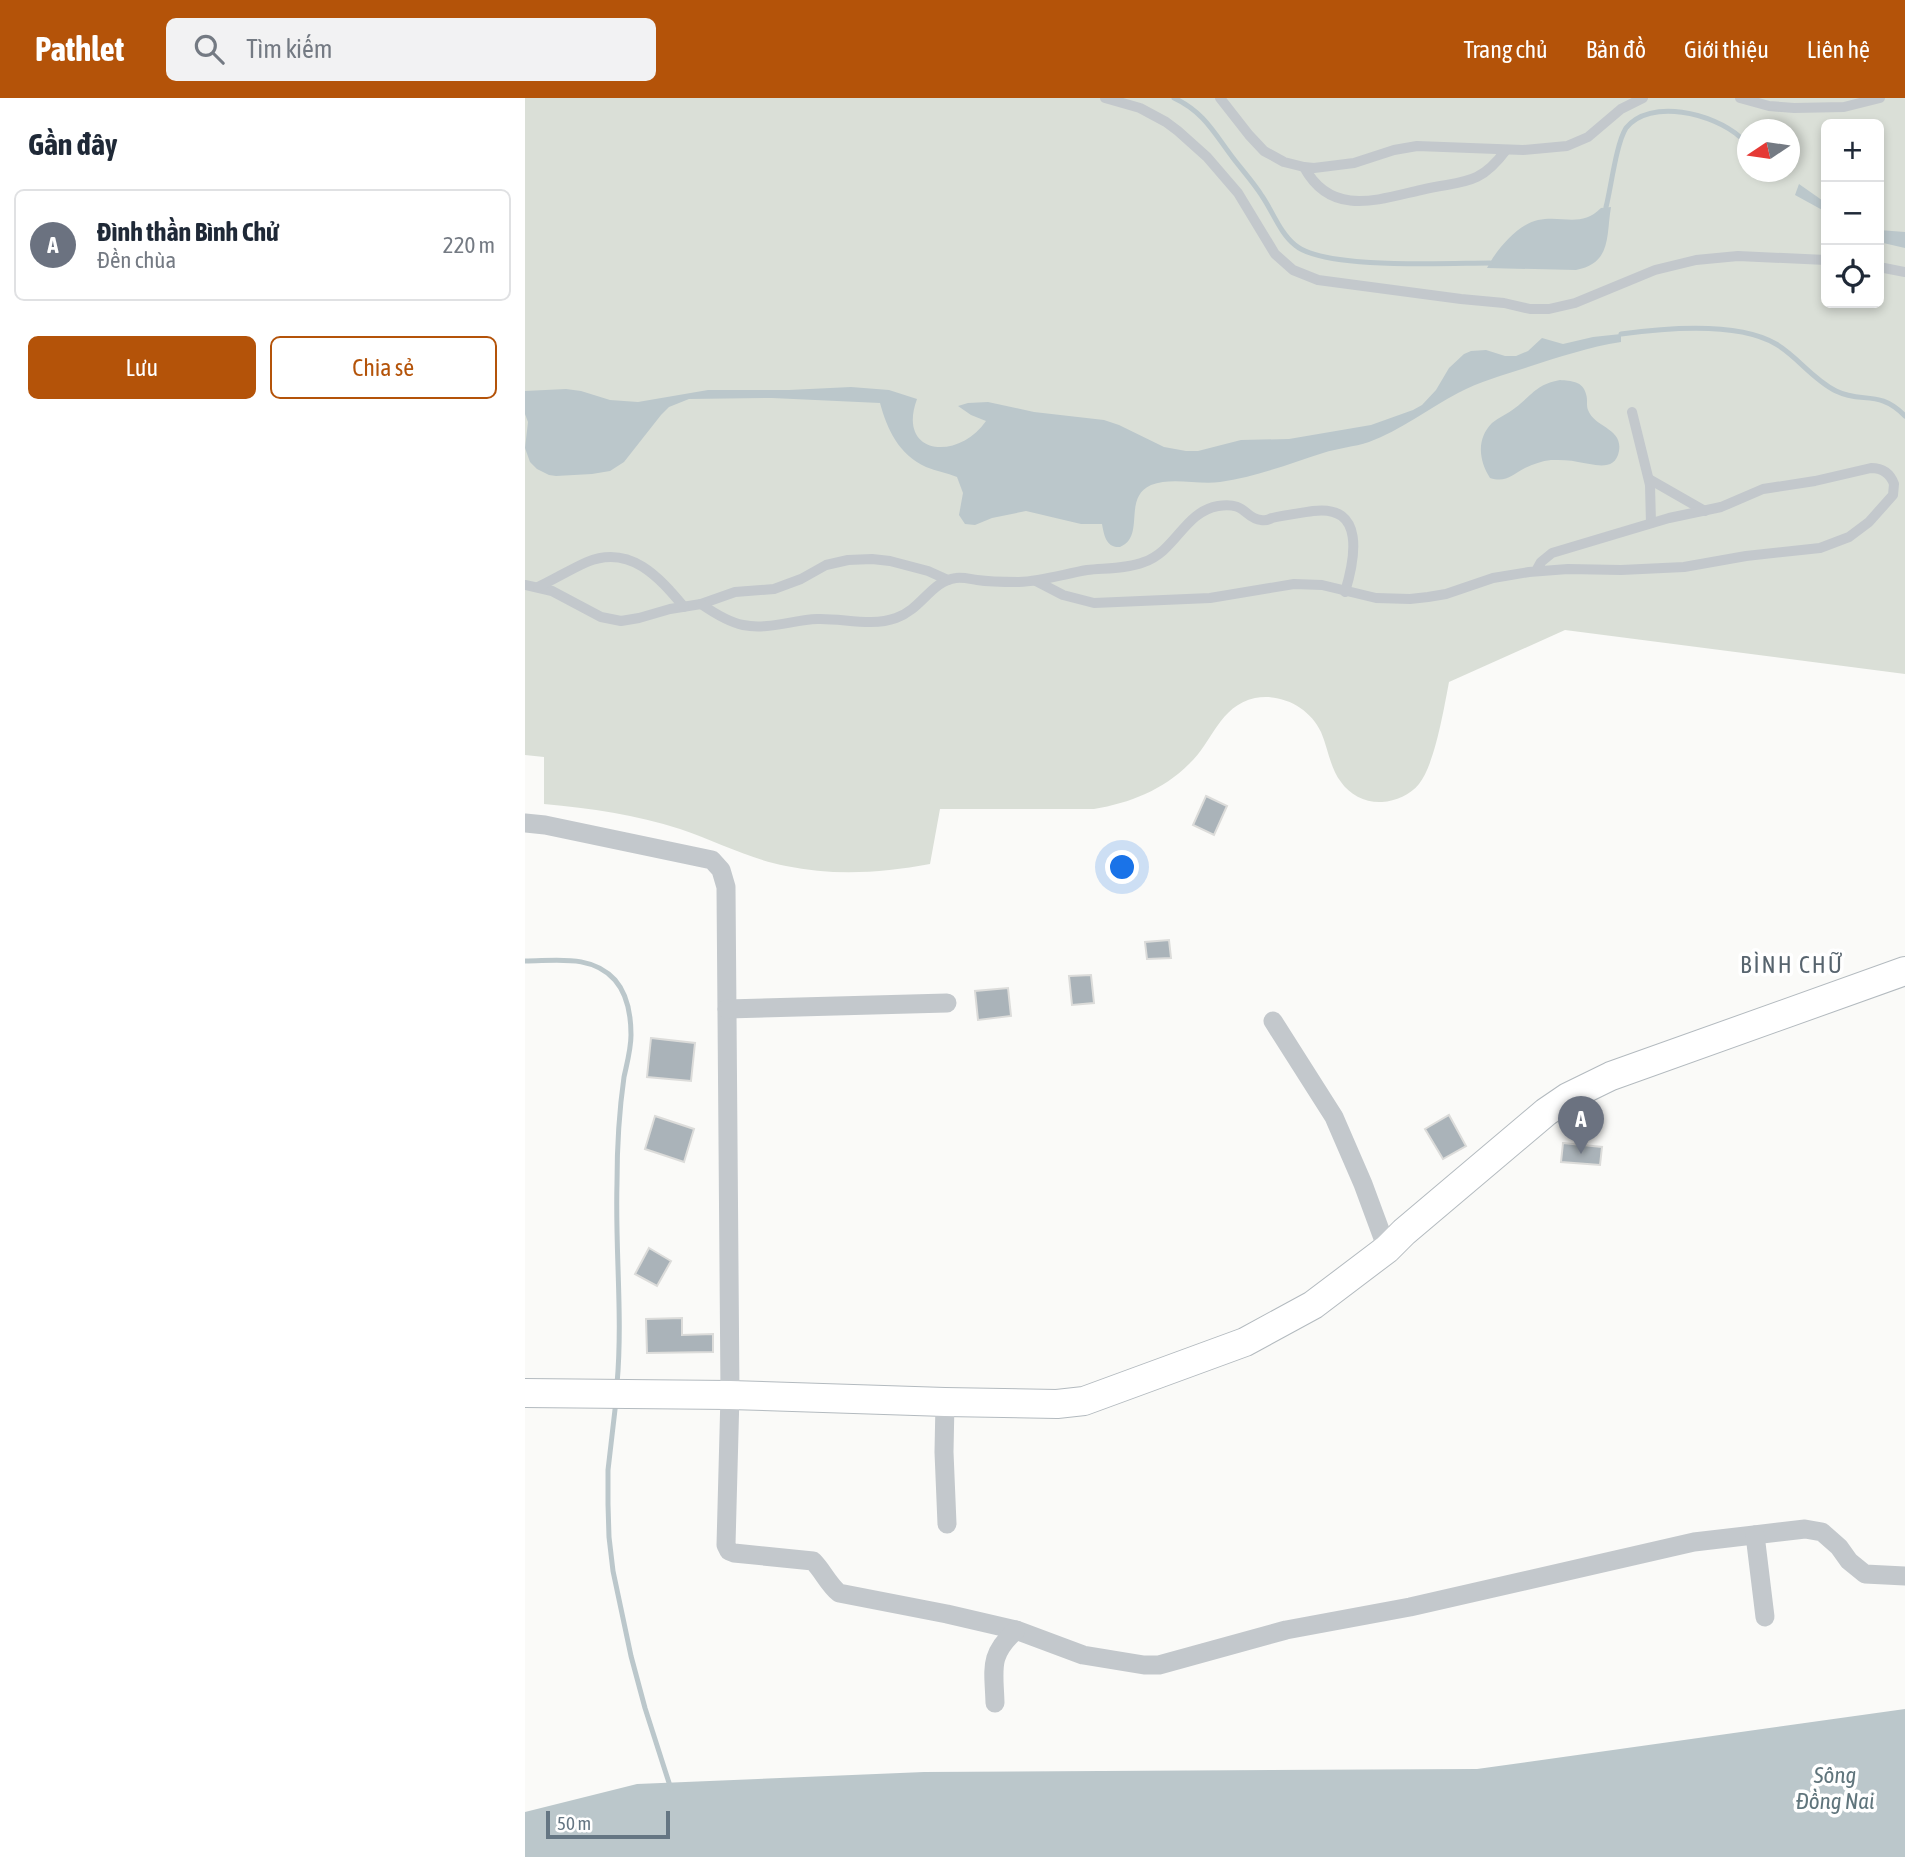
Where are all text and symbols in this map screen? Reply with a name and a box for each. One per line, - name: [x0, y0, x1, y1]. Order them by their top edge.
- search box: [166, 18, 656, 81]
- text: Pathlet: [35, 30, 124, 68]
- icon: search: [190, 30, 228, 68]
- text: Tìm kiếm: [246, 34, 333, 64]
- text: Trang chủ: [1463, 36, 1548, 63]
- text: Bản đồ: [1586, 36, 1646, 63]
- text: Giới thiệu: [1684, 36, 1769, 63]
- text: Liên hệ: [1807, 36, 1870, 63]
- north arrow: [1737, 119, 1800, 182]
- map controls: [1821, 119, 1884, 308]
- button: +: [1821, 119, 1884, 182]
- text: Gần đây: [28, 127, 117, 161]
- button: −: [1821, 182, 1884, 245]
- text: Đình thần Bình Chử: [97, 217, 279, 247]
- text: A: [47, 232, 59, 258]
- text: 220 m: [443, 232, 495, 258]
- button: locate: [1821, 245, 1884, 308]
- text: Đền chùa: [97, 247, 176, 273]
- button: Lưu: [28, 336, 256, 399]
- button: Chia sẻ: [270, 336, 497, 399]
- your location: [1105, 850, 1139, 884]
- district label: BÌNH CHỮ: [1740, 951, 1844, 978]
- pin: A: [1558, 1096, 1604, 1154]
- water label: Sông Đồng Nai: [1796, 1762, 1874, 1814]
- scale bar: [546, 1808, 670, 1840]
- text: 50 m: [557, 1812, 591, 1834]

